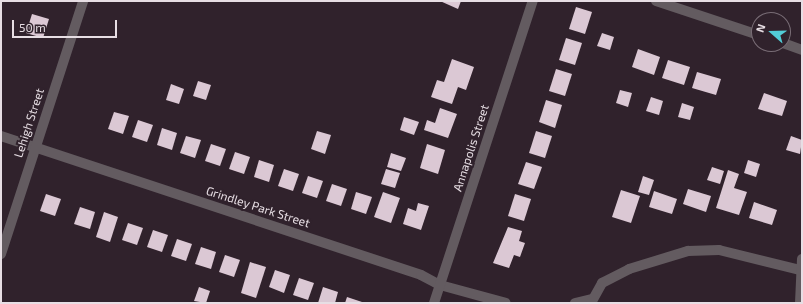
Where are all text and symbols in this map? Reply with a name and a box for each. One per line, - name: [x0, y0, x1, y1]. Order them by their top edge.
- scale bar: [14, 12, 119, 38]
- north arrow: [751, 12, 791, 52]
- text: 50 m: [19, 20, 46, 34]
- text: N: [753, 22, 768, 34]
- street label: Lehigh Street: [11, 86, 47, 160]
- street label: Annapolis Street: [450, 103, 492, 193]
- street label: Grindley Park Street: [204, 183, 312, 231]

